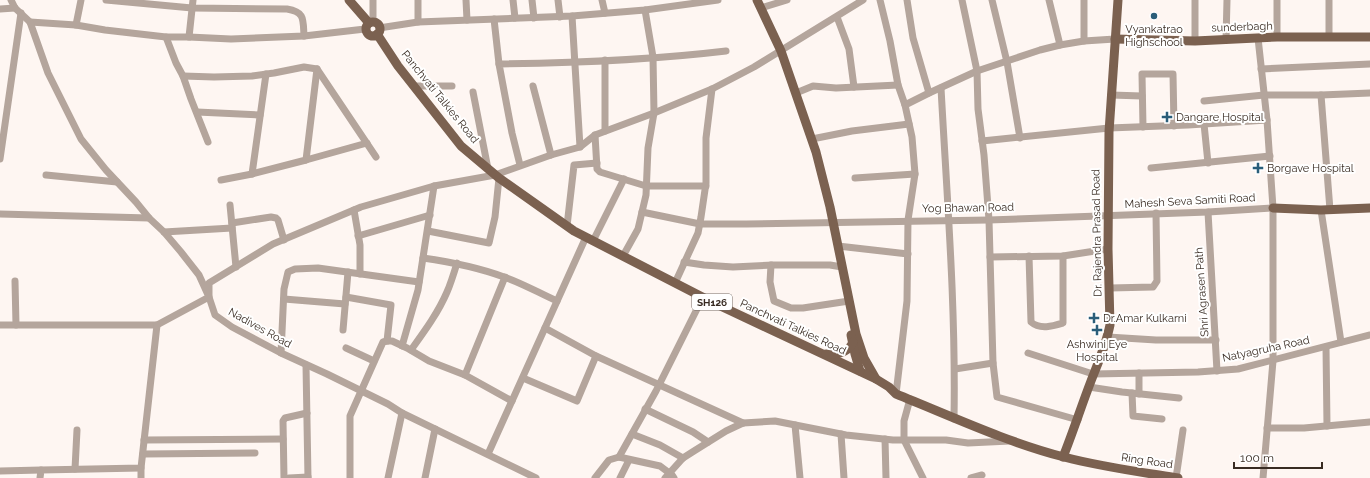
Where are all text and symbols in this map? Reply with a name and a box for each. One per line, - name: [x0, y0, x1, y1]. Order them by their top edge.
- marker: Vyankatrao Highschool: [1149, 11, 1159, 21]
- street label: sunderbagh: [1211, 19, 1273, 35]
- place label: Vyankatrao Highschool: [1125, 23, 1183, 49]
- street label: Panchvati Talkies Road: [399, 48, 481, 146]
- marker: Dangare Hospital: [1161, 111, 1173, 123]
- place label: Dangare Hospital: [1176, 111, 1264, 124]
- marker: Borgave Hospital: [1252, 162, 1264, 174]
- place label: Borgave Hospital: [1267, 162, 1354, 175]
- street label: Dr. Rajendra Prasad Road: [1089, 169, 1105, 297]
- street label: Mahesh Seva Samiti Road: [1124, 191, 1256, 211]
- street label: Yog Bhawan Road: [922, 201, 1014, 215]
- street label: Shri Agrasen Path: [1192, 247, 1212, 337]
- road number: SH126: [692, 294, 732, 310]
- street label: Panchvati Talkies Road: [738, 297, 848, 357]
- street label: Nadives Road: [226, 305, 294, 351]
- marker: Dr.Amar Kulkarni: [1088, 312, 1100, 324]
- place label: Dr.Amar Kulkarni: [1103, 312, 1187, 325]
- marker: Ashwini Eye Hospital: [1091, 324, 1103, 336]
- street label: Natyagruha Road: [1221, 333, 1311, 365]
- place label: Ashwini Eye Hospital: [1067, 338, 1128, 364]
- scale bar: [1234, 444, 1322, 470]
- street label: Ring Road: [1120, 451, 1174, 471]
- text: 100 m: [1240, 451, 1274, 465]

